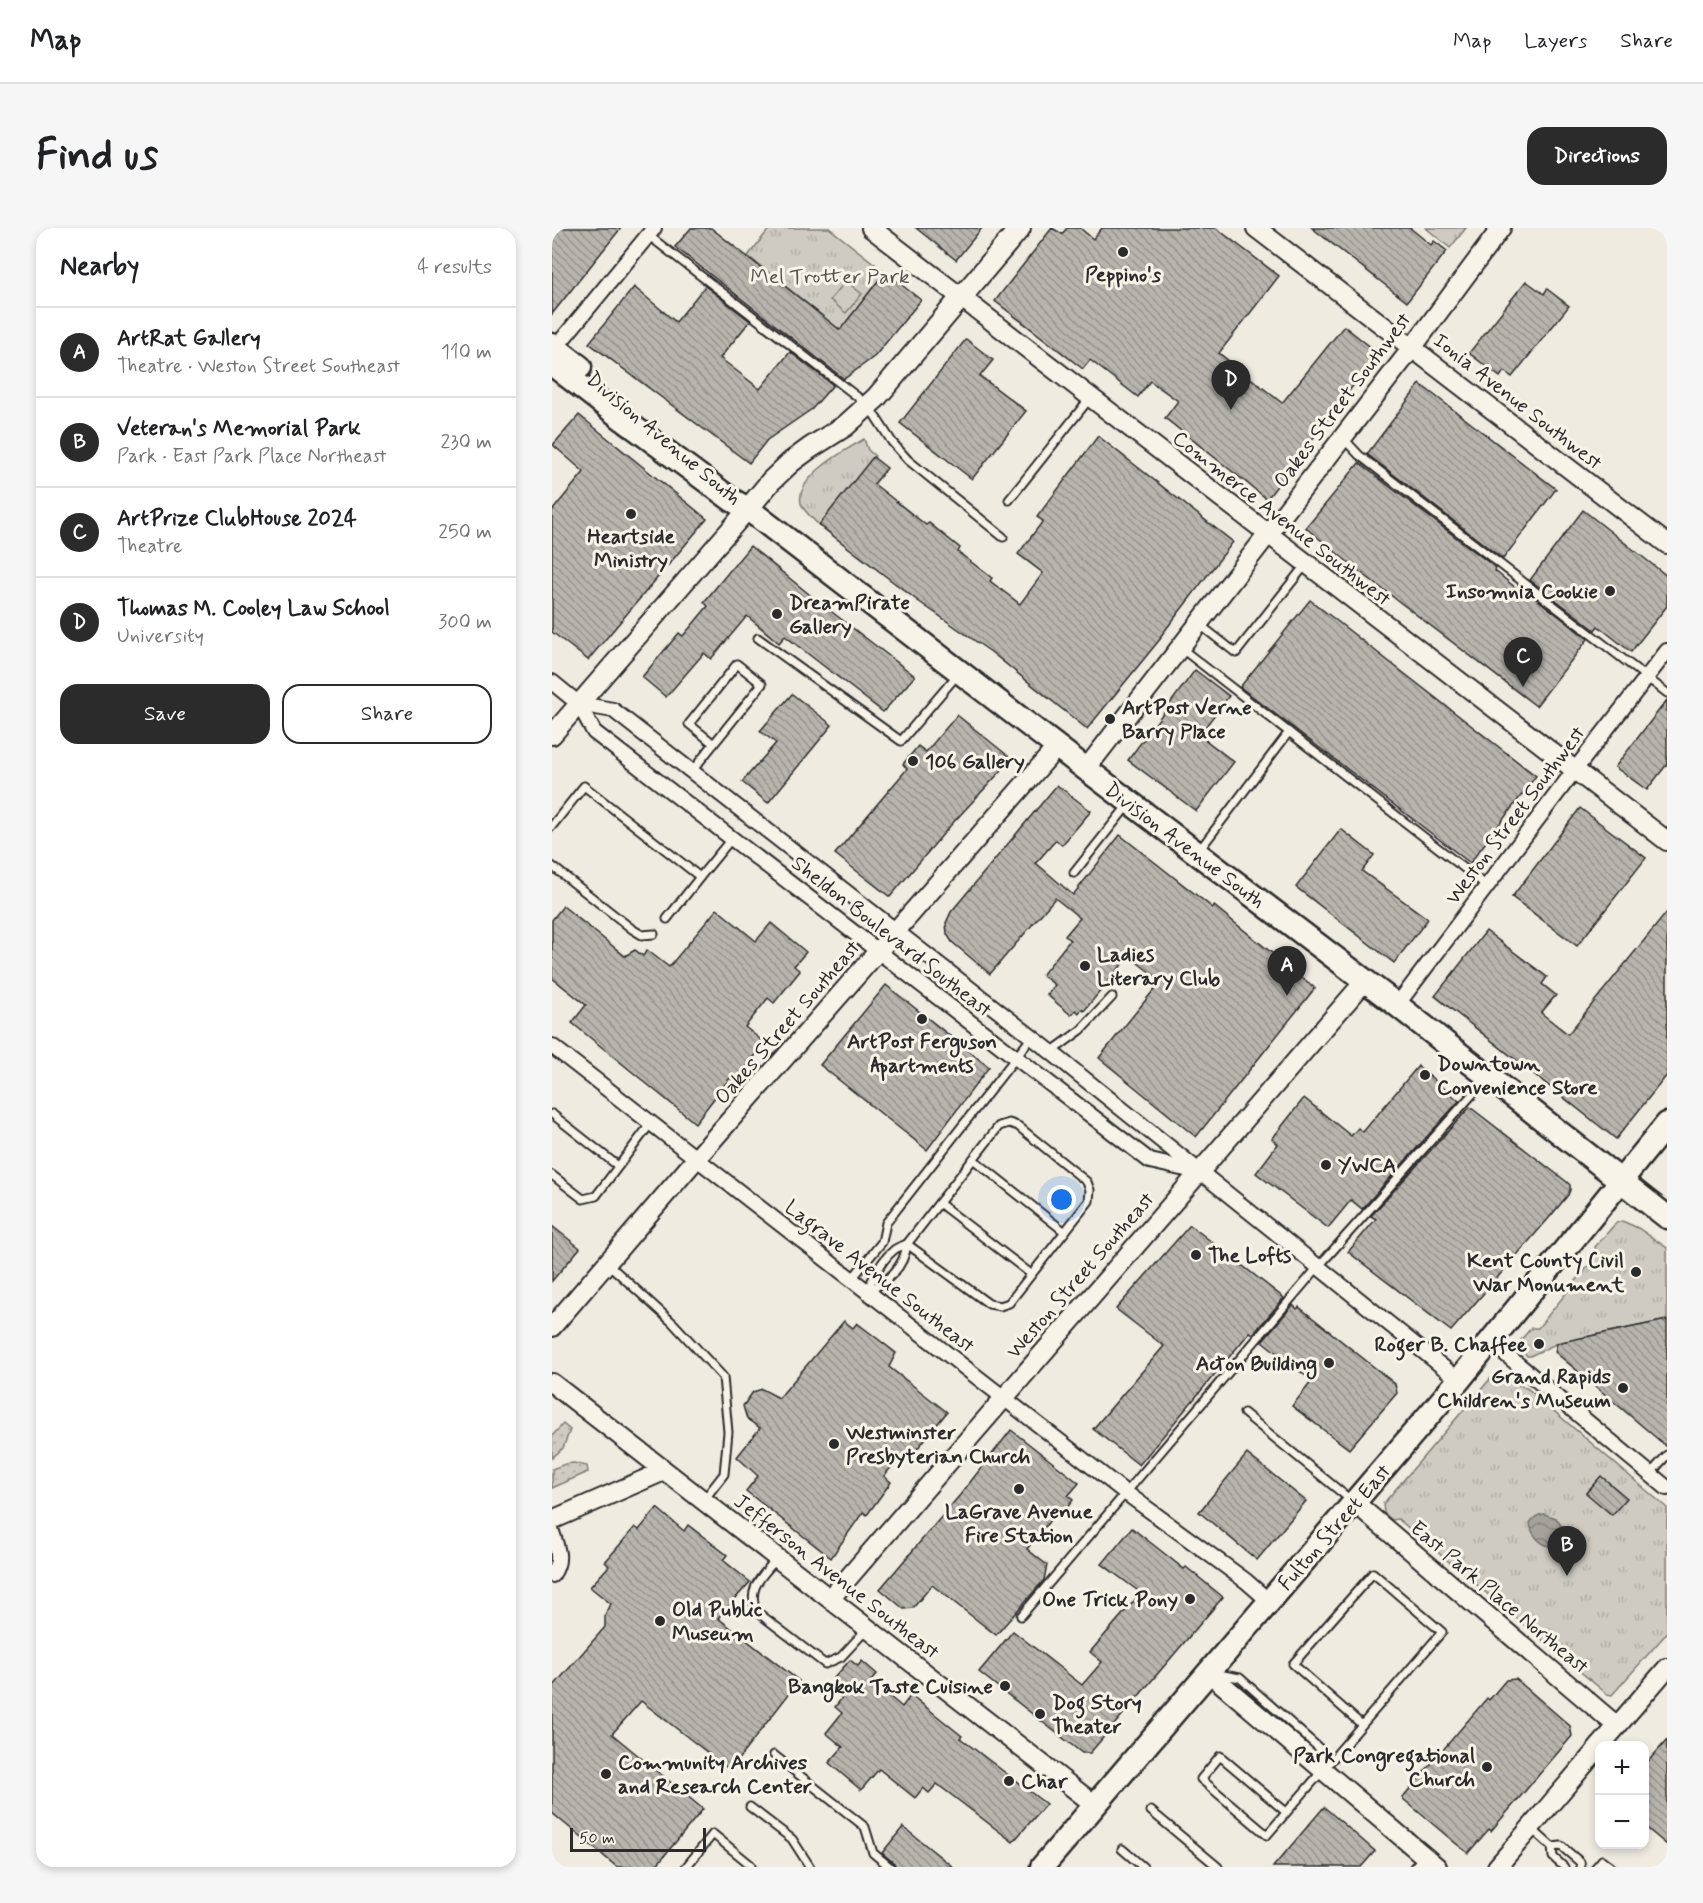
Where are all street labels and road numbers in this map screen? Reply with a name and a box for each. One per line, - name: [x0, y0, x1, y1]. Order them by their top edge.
- street label: Oakes Street Southwest: [1267, 307, 1418, 494]
- street label: Ionia Avenue Southwest: [1427, 327, 1608, 477]
- street label: Division Avenue South: [580, 366, 747, 512]
- street label: Commerce Avenue Southwest: [1166, 425, 1397, 613]
- street label: Weston Street Southwest: [1439, 720, 1592, 911]
- street label: Division Avenue South: [1098, 776, 1270, 915]
- street label: Sheldon Boulevard Southeast: [785, 850, 998, 1024]
- street label: Oakes Street Southeast: [709, 934, 867, 1111]
- street label: Weston Street Southeast: [1001, 1186, 1161, 1365]
- street label: Lagrave Avenue Southeast: [777, 1194, 981, 1362]
- street label: Fulton Street East: [1272, 1458, 1398, 1597]
- street label: Jefferson Avenue Southeast: [728, 1488, 945, 1666]
- street label: East Park Place Northeast: [1404, 1515, 1595, 1681]

